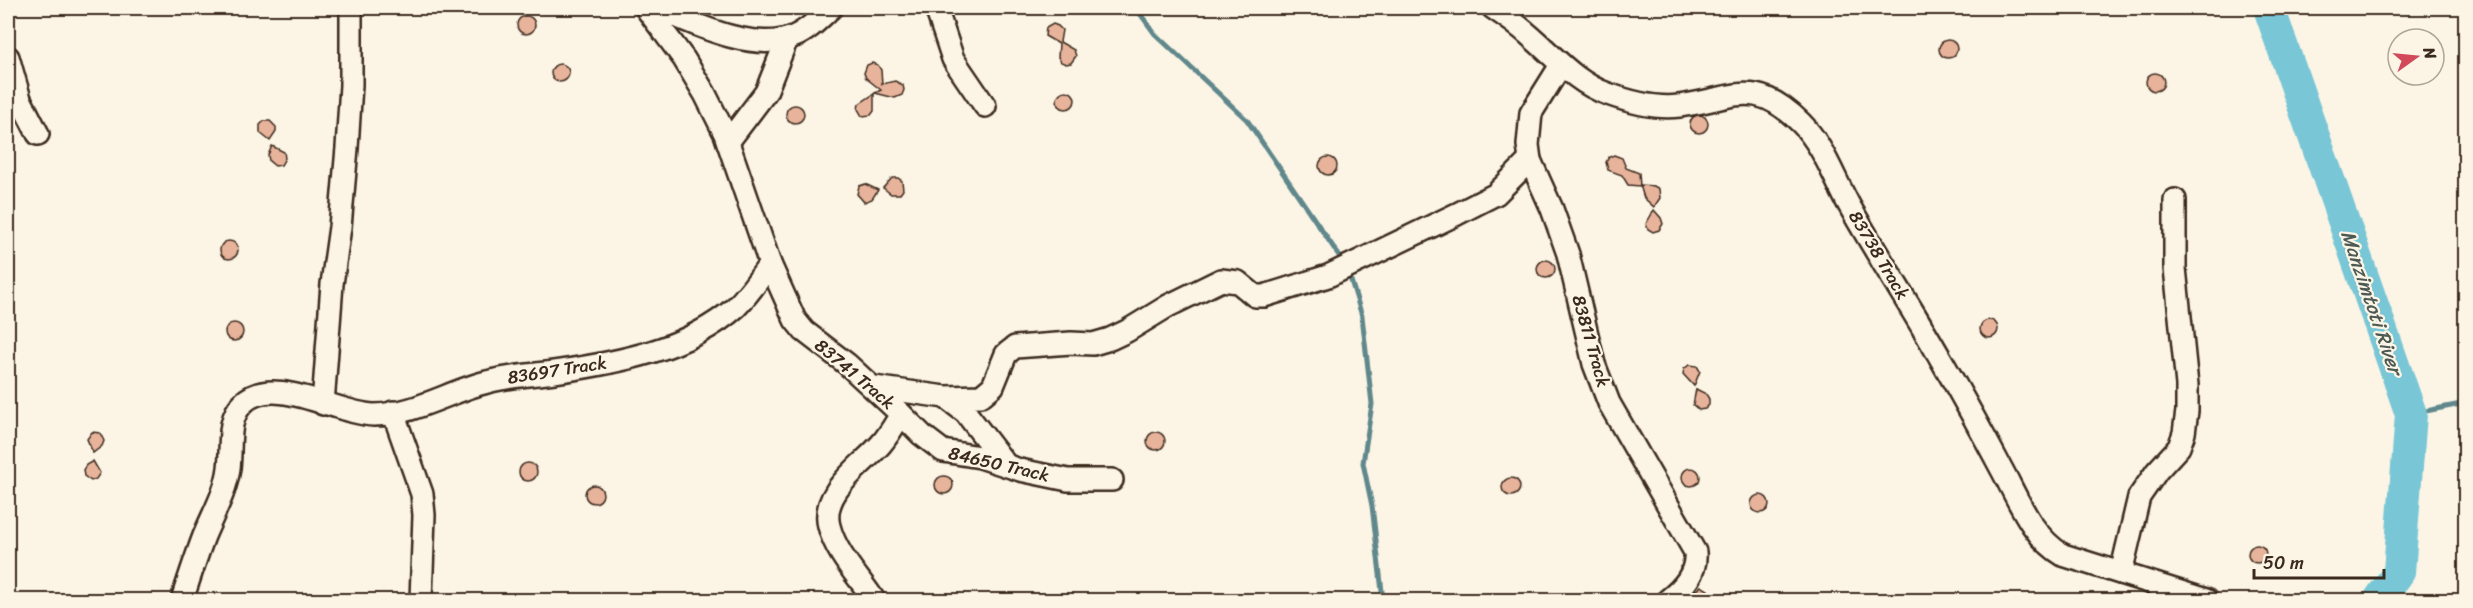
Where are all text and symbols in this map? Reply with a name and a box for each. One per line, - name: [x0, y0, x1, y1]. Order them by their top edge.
- north arrow: [2386, 27, 2446, 87]
- text: N: [2414, 43, 2446, 63]
- street label: 83738 Track: [1840, 204, 1918, 306]
- water label: Manzimtoti River: [2330, 225, 2414, 383]
- street label: 83811 Track: [1563, 291, 1619, 391]
- street label: 83741 Track: [807, 330, 903, 418]
- street label: 83697 Track: [505, 346, 609, 394]
- street label: 84650 Track: [945, 437, 1053, 491]
- scale bar: [2254, 542, 2384, 580]
- text: 50 m: [2263, 547, 2304, 579]

